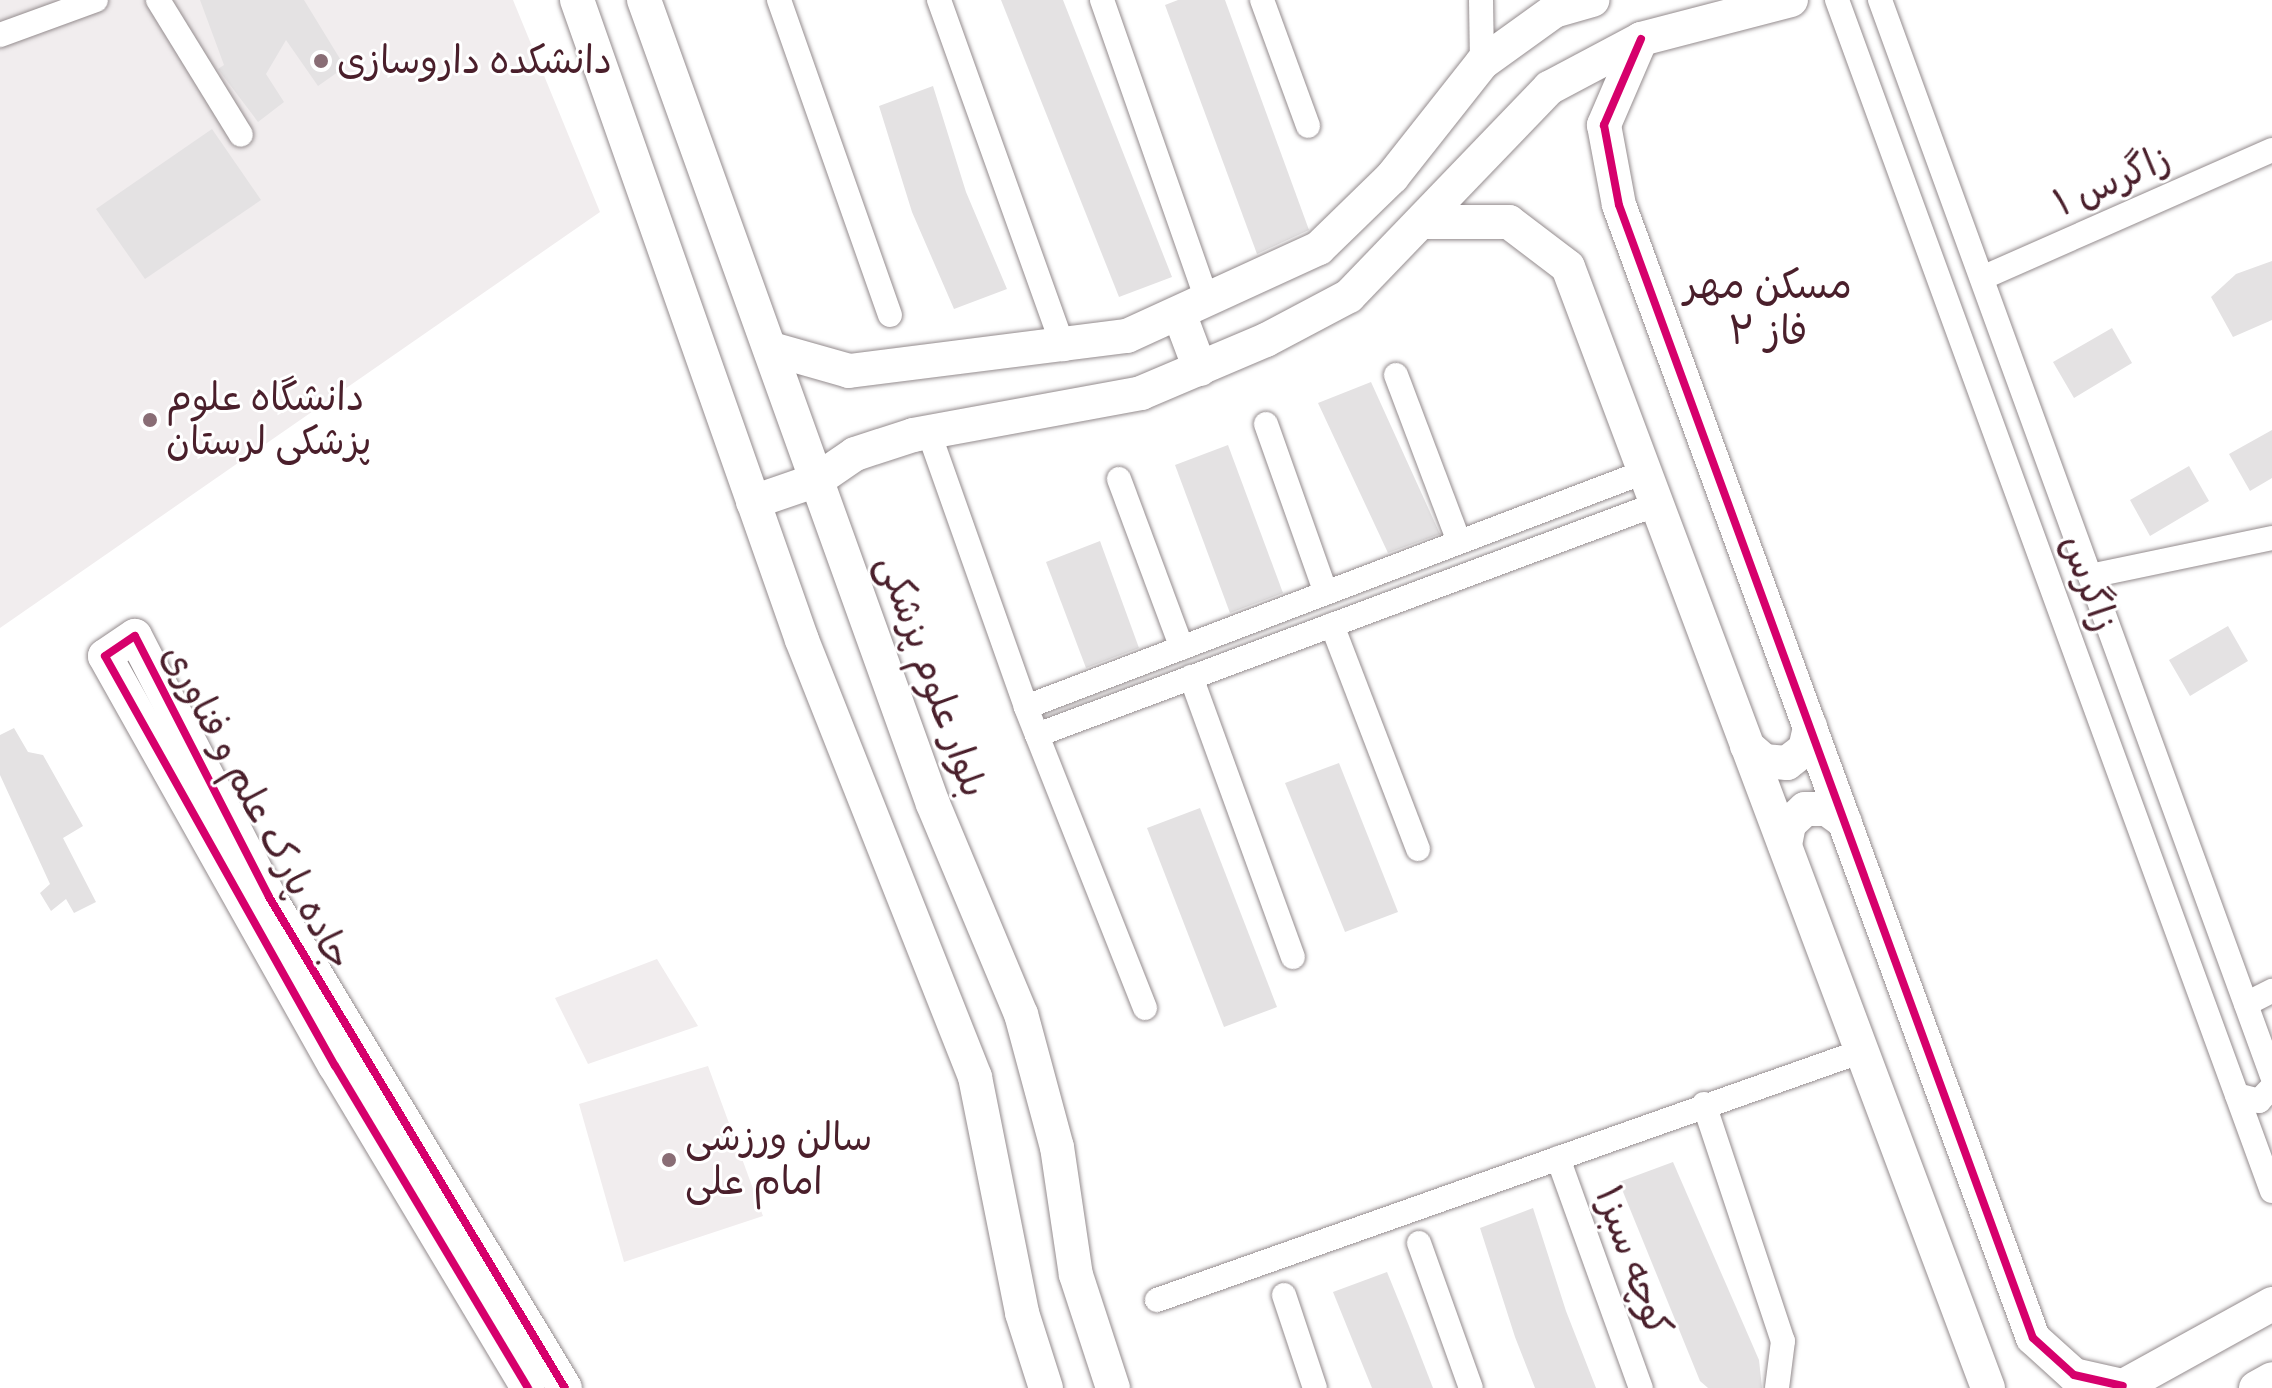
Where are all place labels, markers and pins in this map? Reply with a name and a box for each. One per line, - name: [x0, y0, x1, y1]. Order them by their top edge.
- place label: دانشکده داروسازی: [337, 38, 612, 84]
- marker: دانشکده داروسازی: [312, 52, 330, 70]
- place label: دانشگاه علوم پزشکی لرستان: [166, 375, 372, 464]
- marker: دانشگاه علوم پزشکی لرستان: [141, 411, 159, 429]
- place label: سالن ورزشی امام علی: [685, 1115, 872, 1204]
- marker: سالن ورزشی امام علی: [660, 1151, 678, 1169]

